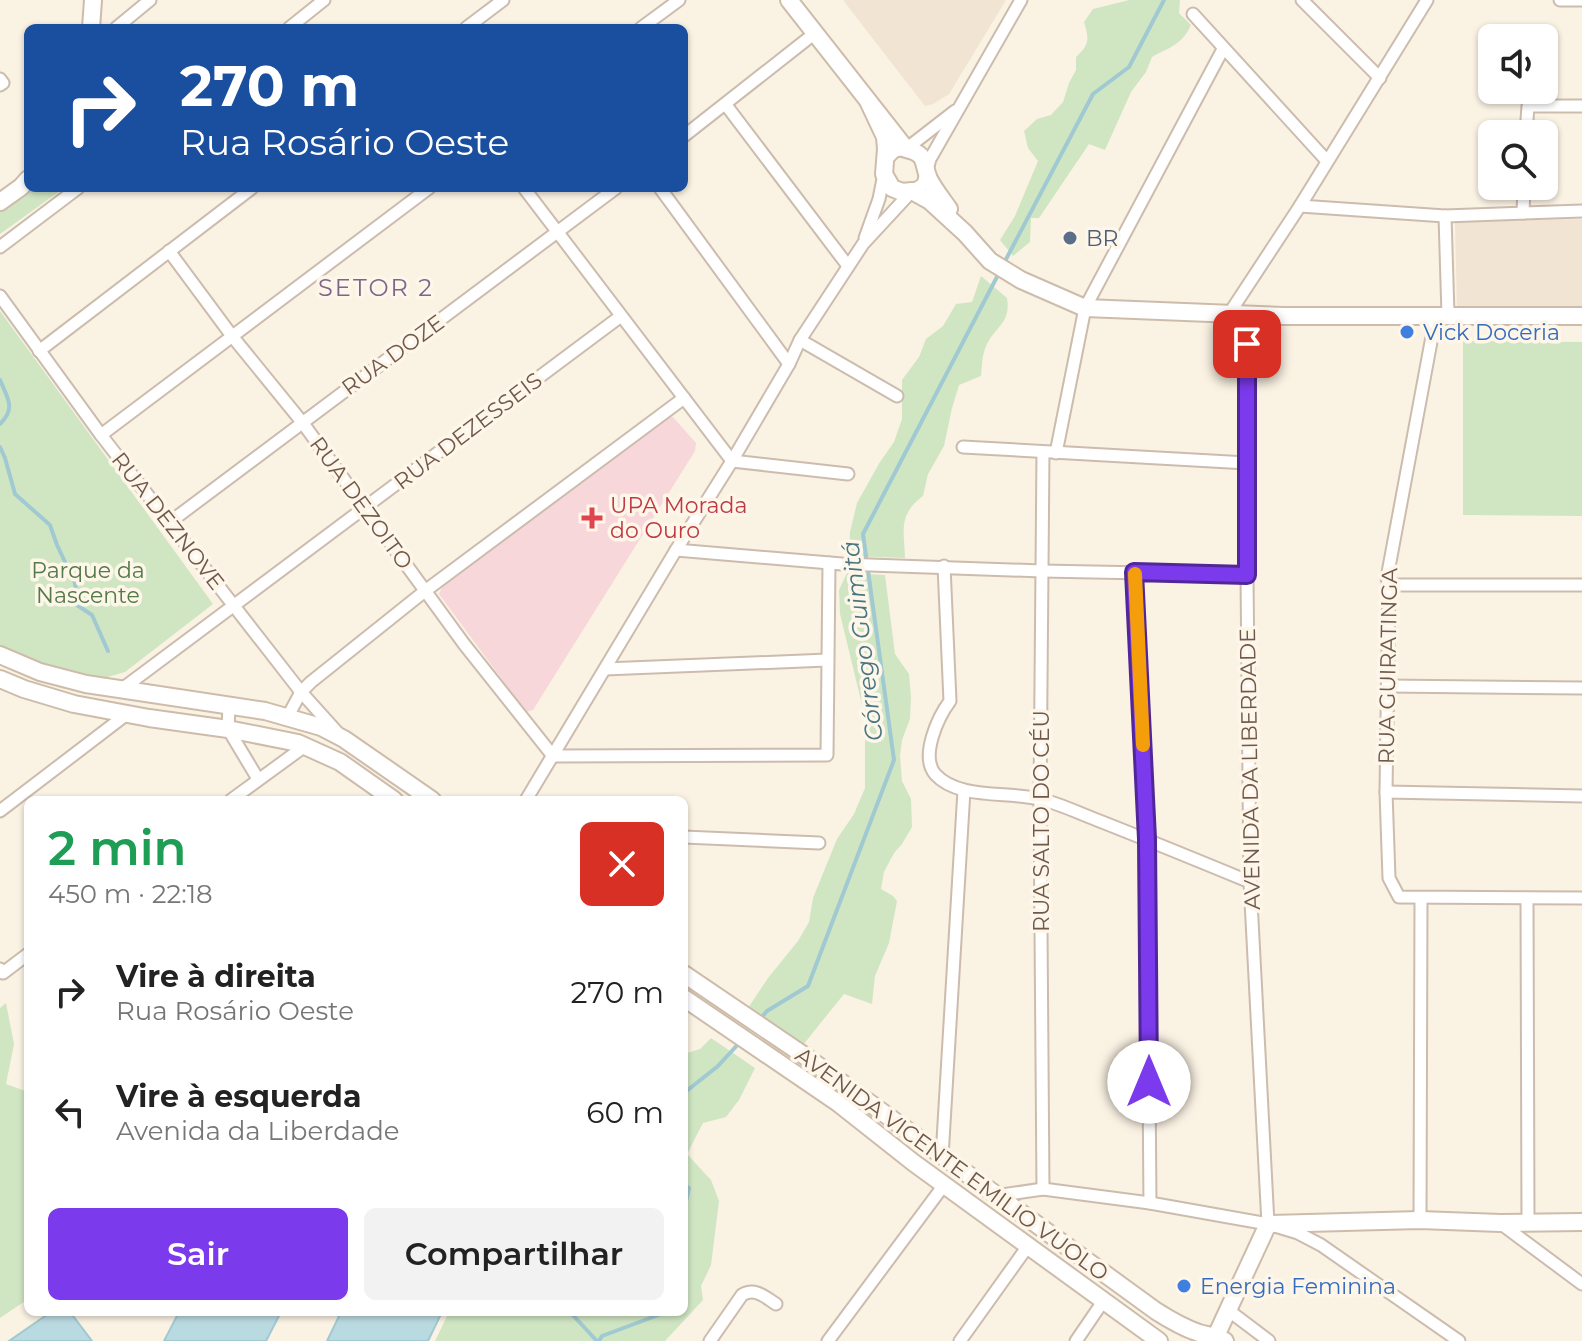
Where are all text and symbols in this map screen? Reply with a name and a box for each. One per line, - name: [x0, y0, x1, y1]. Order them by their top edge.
- map controls: [1478, 24, 1558, 200]
- button: sound: [1478, 24, 1558, 104]
- text: 270 m: [180, 52, 359, 120]
- icon: right: [48, 56, 152, 160]
- text: Rua Rosário Oeste: [180, 120, 509, 164]
- button: search: [1478, 120, 1558, 200]
- place label: BR: [1086, 225, 1119, 252]
- marker: BR: [1061, 229, 1079, 247]
- district label: SETOR 2: [318, 273, 434, 302]
- street label: RUA DOZE: [337, 309, 449, 401]
- pin: [1213, 310, 1281, 378]
- place label: Vick Doceria: [1423, 319, 1560, 346]
- icon: arrive: [1225, 322, 1269, 366]
- marker: Vick Doceria: [1398, 323, 1416, 341]
- street label: RUA DEZESSEIS: [389, 367, 547, 495]
- street label: RUA DEZOITO: [304, 431, 418, 575]
- street label: RUA DEZNOVE: [106, 447, 230, 595]
- place label: UPA Morada do Ouro: [610, 492, 747, 544]
- marker: UPA Morada do Ouro: [581, 507, 603, 529]
- water label: Córrego Guimitá: [835, 539, 889, 743]
- park label: Parque da Nascente: [31, 557, 145, 609]
- street label: RUA GUIRATINGA: [1373, 567, 1403, 764]
- street label: AVENIDA DA LIBERDADE: [1234, 628, 1266, 910]
- street label: RUA SALTO DO CÉU: [1028, 710, 1055, 932]
- text: 2 min: [48, 819, 186, 877]
- button: close: [580, 822, 664, 906]
- text: 450 m · 22:18: [48, 878, 213, 910]
- text: Vire à direita: [116, 958, 316, 995]
- icon: right: [48, 970, 92, 1014]
- text: 270 m: [570, 974, 664, 1011]
- text: Rua Rosário Oeste: [116, 995, 354, 1027]
- position arrow: [1107, 1040, 1191, 1124]
- street label: AVENIDA VICENTE EMILIO VUOLO: [790, 1041, 1114, 1287]
- text: Vire à esquerda: [116, 1078, 361, 1115]
- icon: left: [48, 1090, 92, 1134]
- text: 60 m: [586, 1094, 664, 1131]
- text: Avenida da Liberdade: [116, 1115, 400, 1147]
- button: Sair: [48, 1208, 348, 1300]
- button: Compartilhar: [364, 1208, 664, 1300]
- place label: Energia Feminina: [1200, 1273, 1396, 1300]
- marker: Energia Feminina: [1175, 1277, 1193, 1295]

